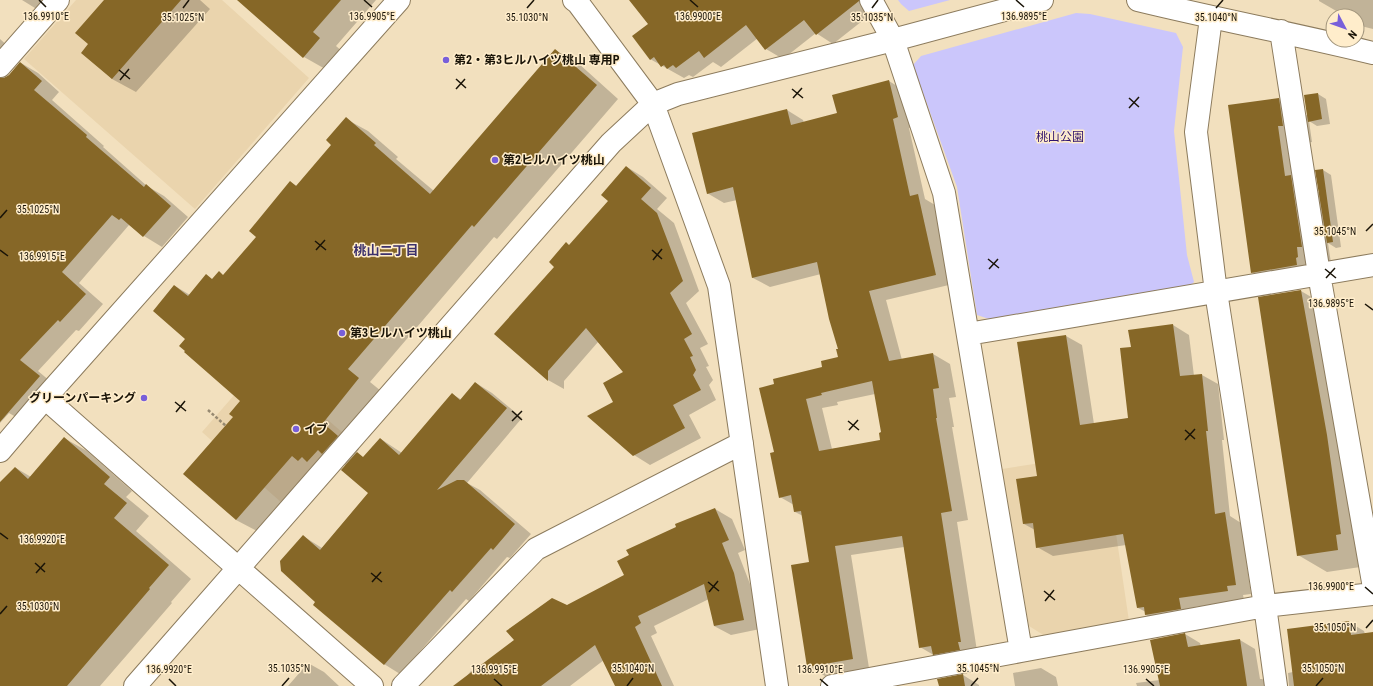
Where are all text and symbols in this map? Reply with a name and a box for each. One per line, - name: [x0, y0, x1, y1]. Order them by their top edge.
- north arrow: [1325, 8, 1365, 48]
- text: 136.9910°E: [23, 11, 69, 22]
- text: 136.9905°E: [349, 11, 395, 22]
- text: 136.9900°E: [675, 11, 721, 22]
- text: 136.9895°E: [1001, 11, 1047, 22]
- text: 35.1025°N: [162, 12, 204, 23]
- text: 35.1030°N: [506, 12, 548, 23]
- text: 35.1035°N: [851, 12, 893, 23]
- text: 35.1040°N: [1195, 12, 1237, 23]
- text: N: [1345, 27, 1359, 41]
- place label: 第2・第3ヒルハイツ桃山 専用P: [454, 53, 620, 67]
- marker: 第2・第3ヒルハイツ桃山 専用P: [441, 55, 451, 65]
- park label: 桃山公園: [1036, 130, 1084, 144]
- place label: 第2ヒルハイツ桃山: [503, 153, 605, 167]
- marker: 第2ヒルハイツ桃山: [490, 155, 500, 165]
- text: 35.1025°N: [17, 204, 59, 215]
- text: 35.1045°N: [1314, 226, 1356, 237]
- district label: 桃山二丁目: [353, 243, 419, 258]
- text: 136.9915°E: [19, 251, 65, 262]
- text: 136.9895°E: [1308, 298, 1354, 309]
- place label: 第3ヒルハイツ桃山: [350, 326, 452, 340]
- marker: 第3ヒルハイツ桃山: [337, 328, 347, 338]
- place label: グリーンパーキング: [29, 391, 136, 405]
- marker: グリーンパーキング: [139, 393, 149, 403]
- place label: イブ: [304, 422, 328, 436]
- marker: イブ: [291, 424, 301, 434]
- text: 136.9920°E: [19, 534, 65, 545]
- text: 136.9900°E: [1308, 581, 1354, 592]
- text: 35.1030°N: [17, 601, 59, 612]
- text: 35.1050°N: [1314, 622, 1356, 633]
- text: 35.1035°N: [268, 663, 310, 674]
- text: 35.1040°N: [612, 663, 654, 674]
- text: 35.1045°N: [957, 663, 999, 674]
- text: 35.1050°N: [1302, 663, 1344, 674]
- text: 136.9920°E: [146, 664, 192, 675]
- text: 136.9915°E: [471, 664, 517, 675]
- text: 136.9910°E: [797, 664, 843, 675]
- text: 136.9905°E: [1123, 664, 1169, 675]

